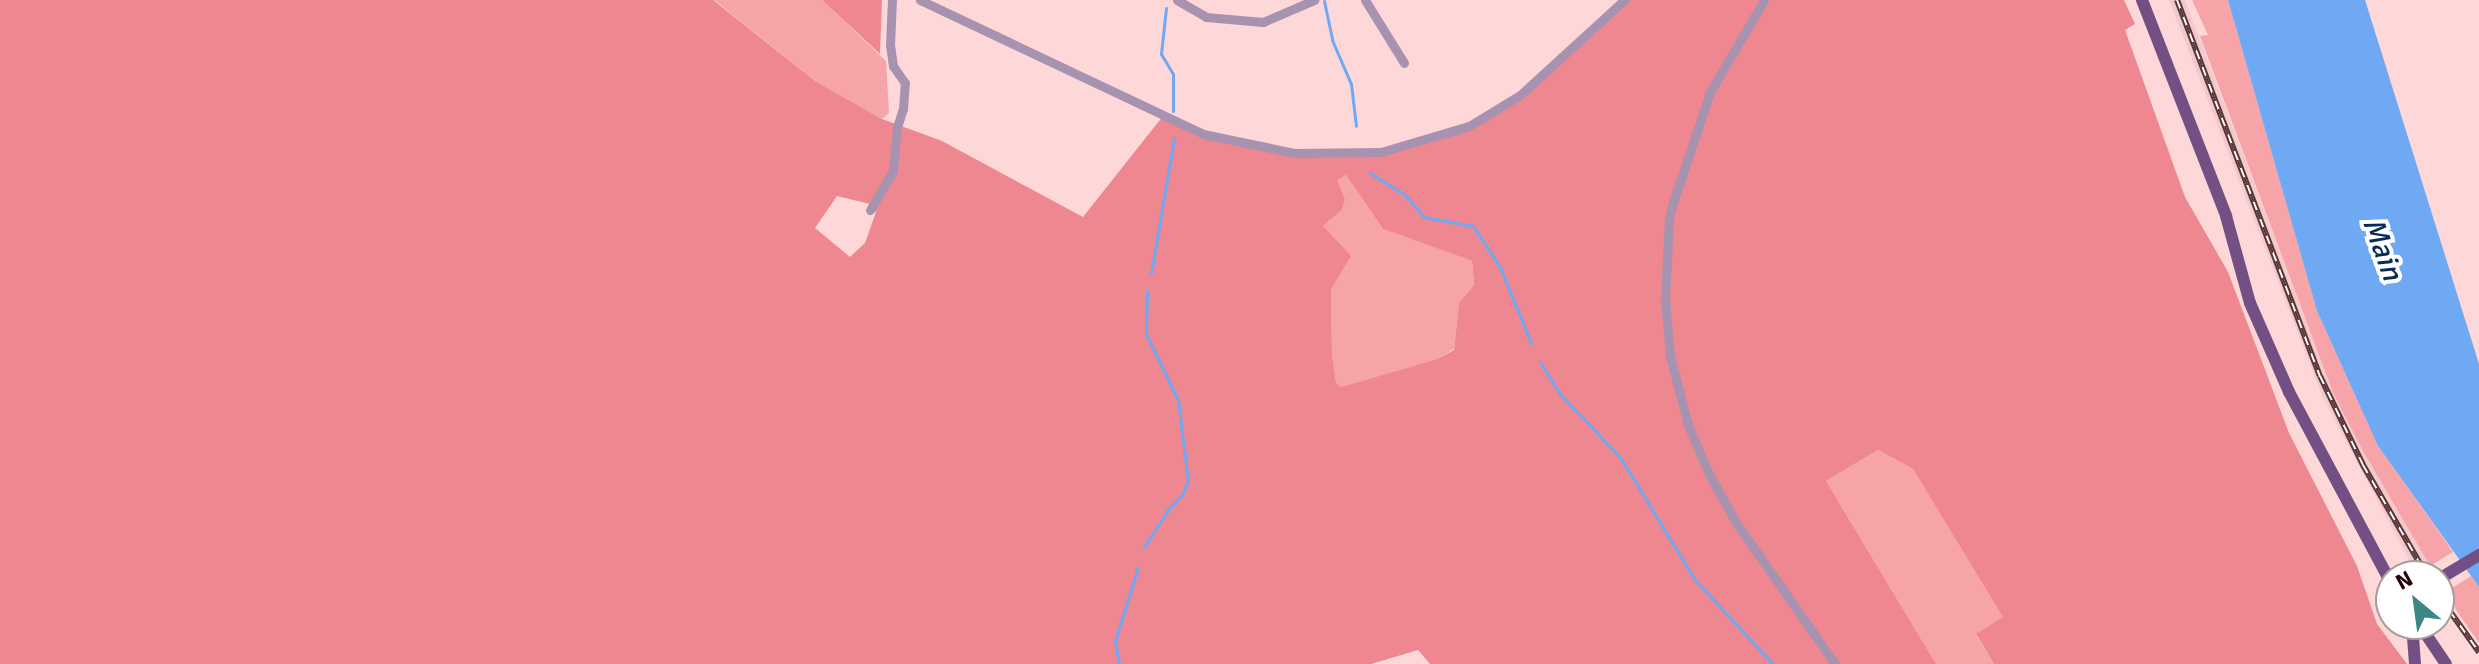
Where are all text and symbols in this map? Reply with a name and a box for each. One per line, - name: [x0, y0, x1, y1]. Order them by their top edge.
- water label: Main: [2354, 213, 2410, 285]
- north arrow: [2375, 560, 2455, 640]
- text: N: [2391, 565, 2417, 596]

